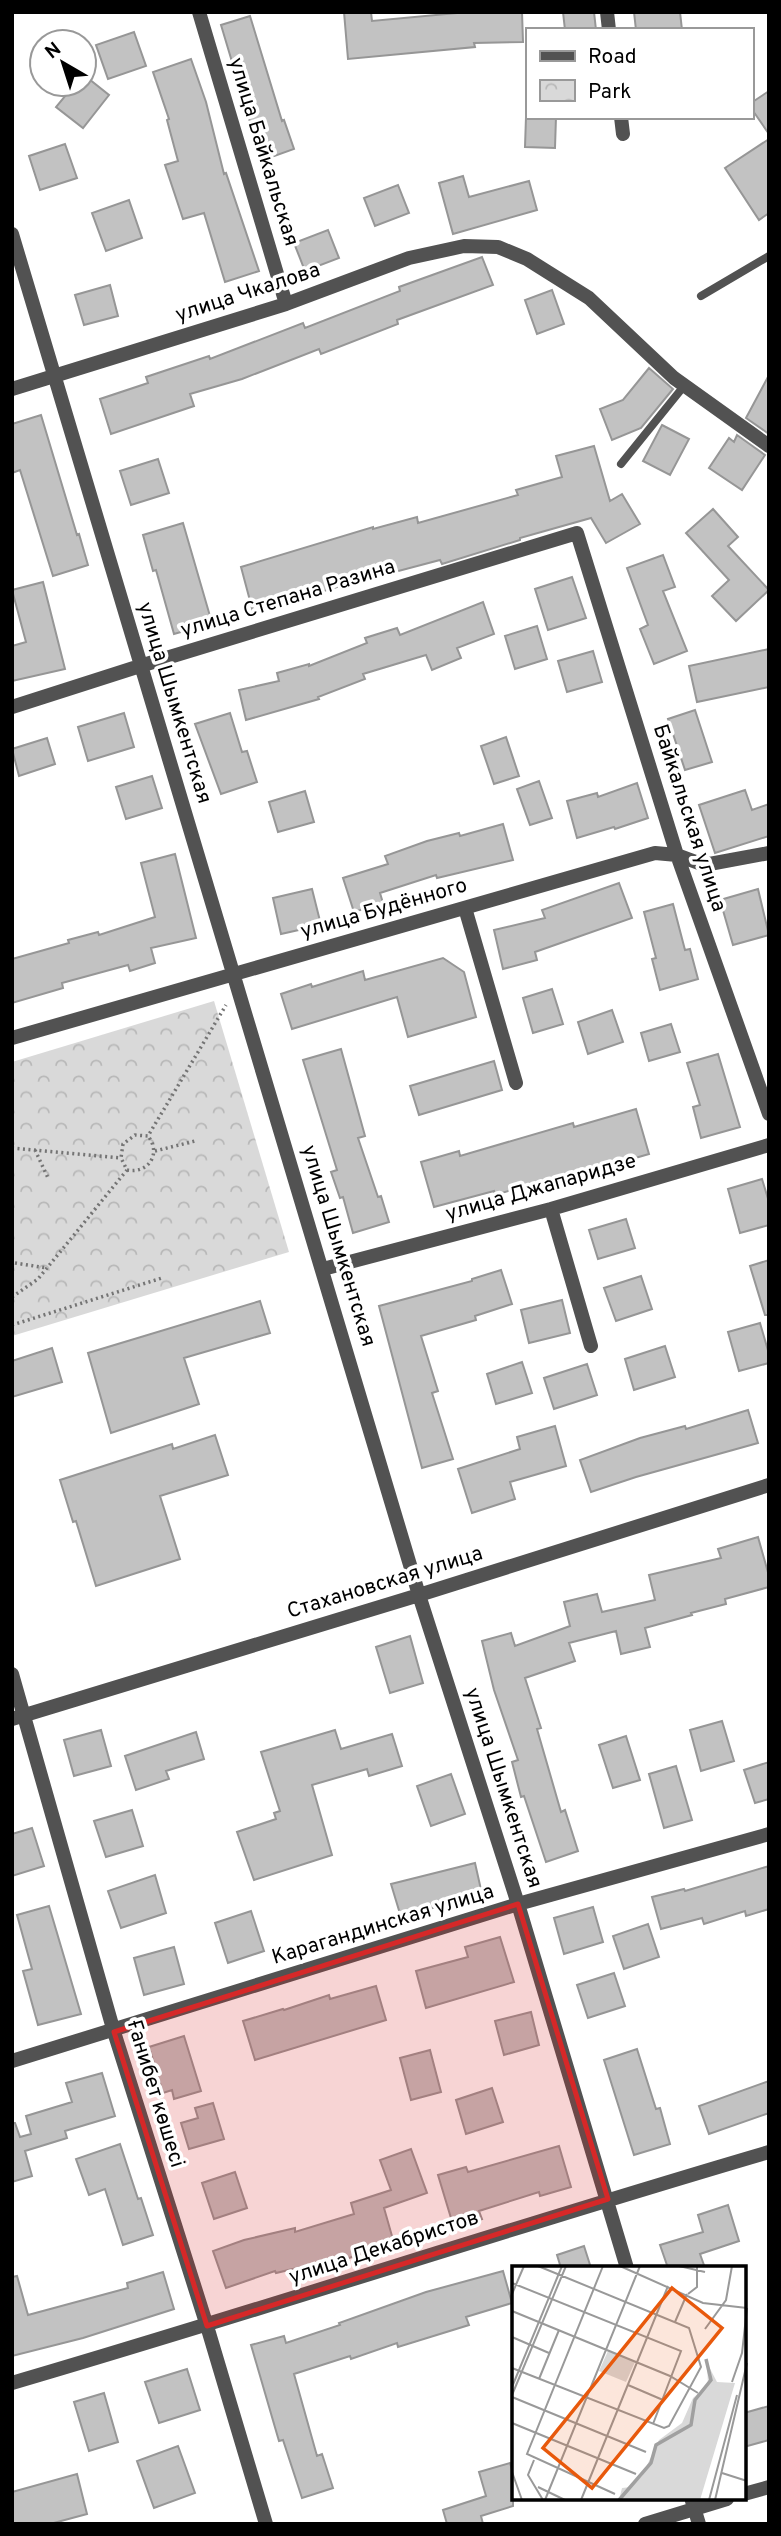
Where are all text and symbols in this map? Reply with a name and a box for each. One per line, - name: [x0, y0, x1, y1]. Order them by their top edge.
- north arrow: [28, 28, 98, 98]
- legend: [526, 28, 753, 119]
- text: N: [41, 38, 66, 65]
- text: Road: [588, 44, 637, 71]
- street label: улица Байкальская: [221, 54, 305, 250]
- text: Park: [588, 79, 631, 106]
- street label: улица Чкалова: [172, 257, 324, 329]
- street label: улица Степана Разина: [177, 553, 399, 645]
- street label: улица Шымкентская: [131, 599, 217, 807]
- street label: Байкальская улица: [646, 721, 732, 915]
- street label: улица Будённого: [297, 872, 471, 946]
- street label: улица Шымкентская: [295, 1142, 381, 1350]
- street label: улица Джапаридзе: [443, 1148, 639, 1228]
- street label: Стахановская улица: [284, 1540, 486, 1626]
- street label: улица Шымкентская: [458, 1684, 548, 1892]
- street label: Карагандинская улица: [269, 1878, 497, 1972]
- street label: Ғанибет көшесі: [120, 2017, 190, 2171]
- street label: улица Декабристов: [286, 2205, 482, 2291]
- inset map: [512, 2266, 746, 2501]

